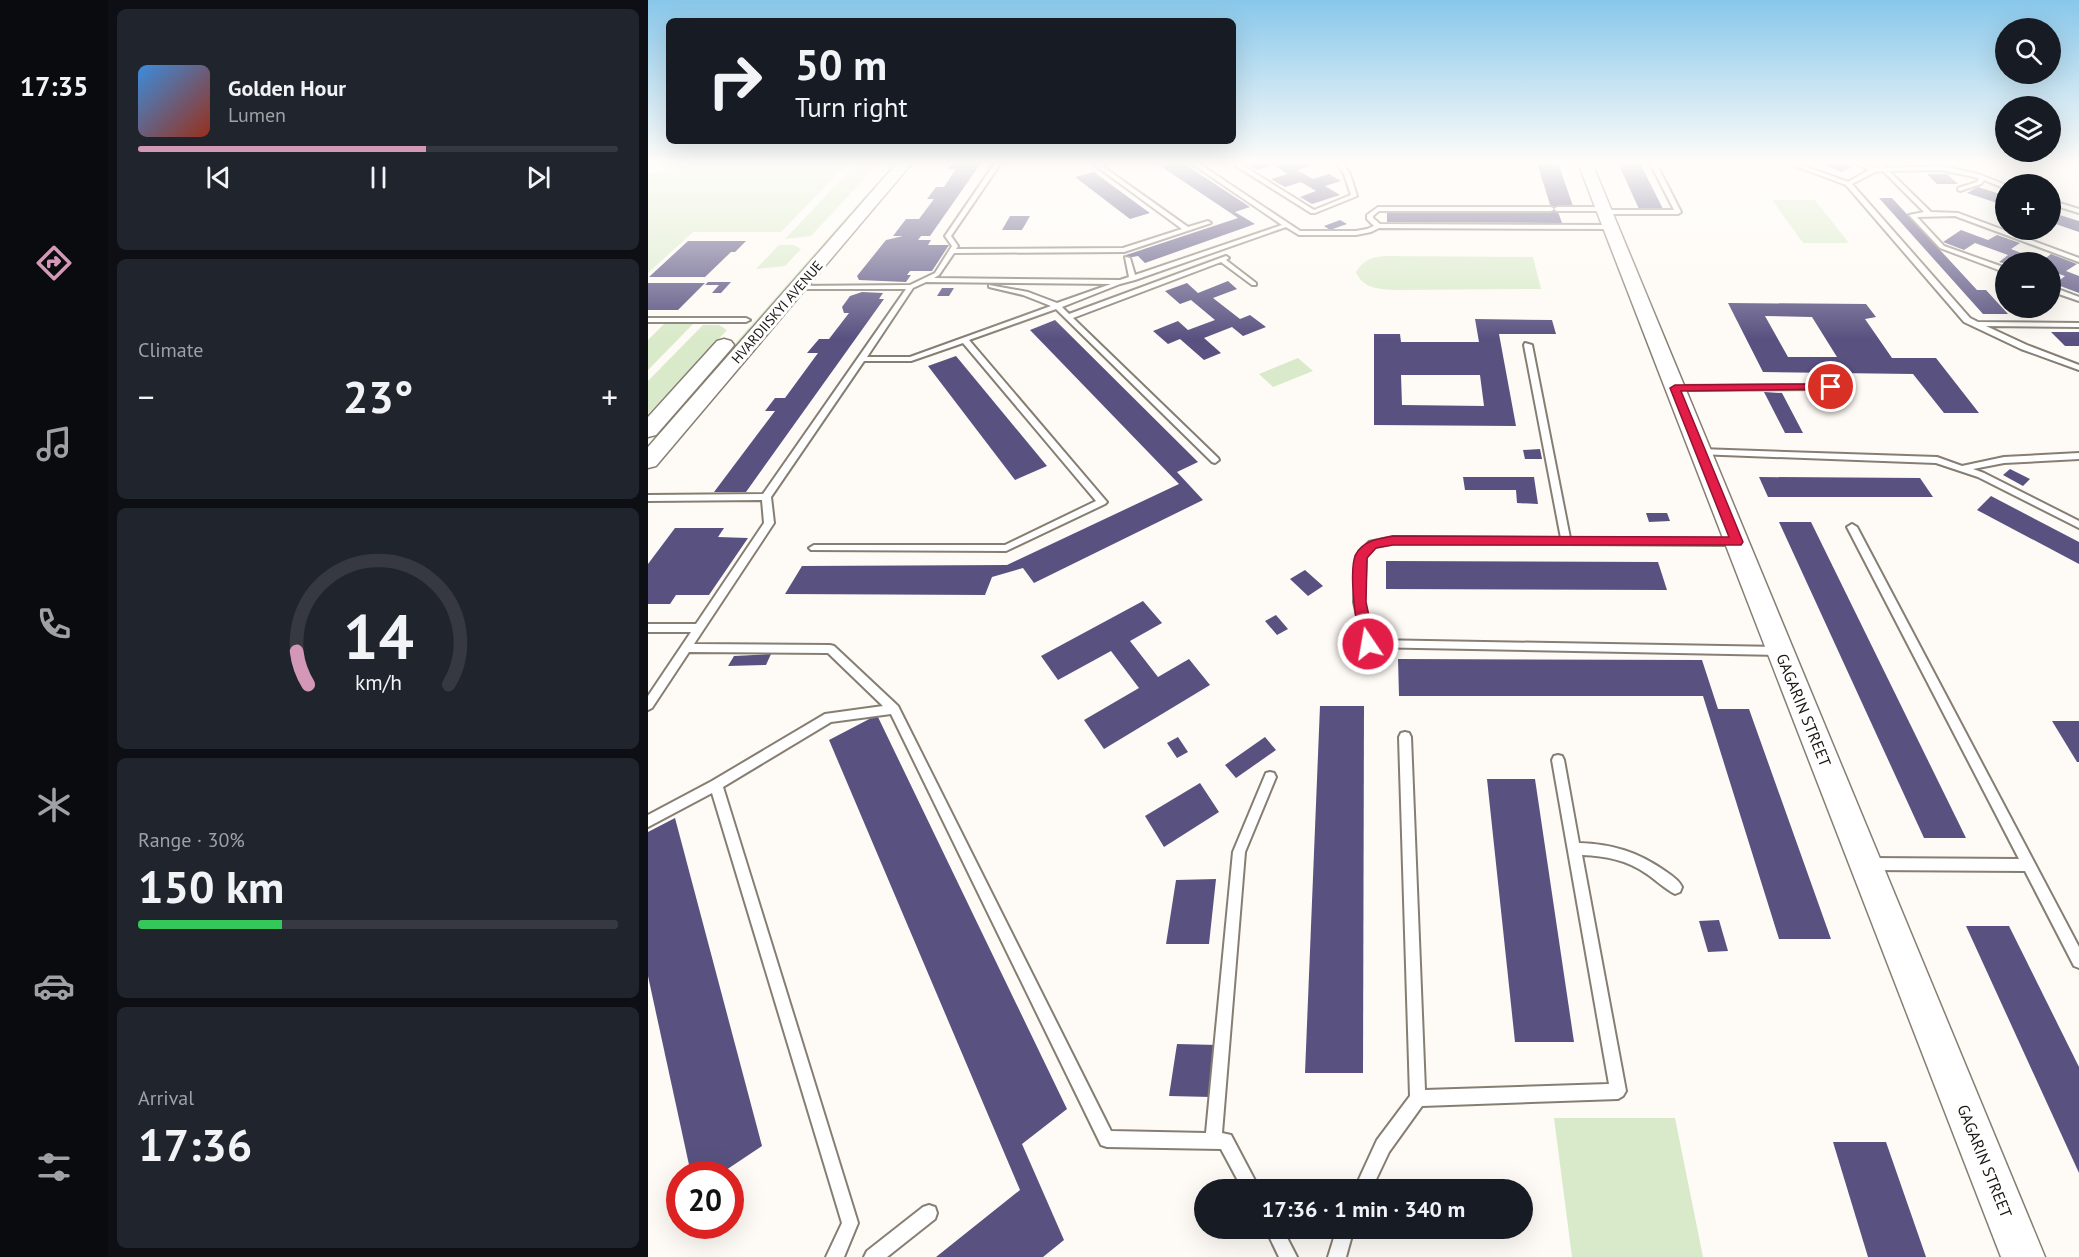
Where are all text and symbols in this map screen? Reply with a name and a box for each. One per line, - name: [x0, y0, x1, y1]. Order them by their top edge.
- map controls: [1995, 18, 2061, 318]
- button: search: [1995, 18, 2061, 84]
- text: 50 m: [795, 37, 887, 92]
- icon: right: [696, 42, 774, 120]
- text: 17:35: [20, 69, 88, 103]
- text: Golden Hour: [228, 74, 346, 102]
- text: Turn right: [795, 90, 908, 124]
- button: layers: [1995, 96, 2061, 162]
- text: Lumen: [228, 102, 286, 128]
- icon: previous: [202, 161, 235, 194]
- icon: pause: [362, 161, 395, 194]
- icon: next: [522, 161, 555, 194]
- button: +: [1995, 174, 2061, 240]
- icon: directions: [33, 242, 75, 284]
- button: −: [1995, 252, 2061, 318]
- street label: HVARDIISKYI AVENUE: [727, 257, 827, 367]
- text: Climate: [138, 337, 204, 363]
- pin: [1805, 361, 1856, 412]
- text: 23°: [343, 367, 413, 425]
- icon: arrive: [1814, 370, 1847, 403]
- text: −: [138, 375, 155, 418]
- text: +: [601, 375, 618, 418]
- icon: music: [33, 423, 75, 465]
- text: 14: [343, 596, 413, 677]
- icon: phone: [33, 603, 75, 645]
- position arrow: [1336, 612, 1400, 676]
- street label: GAGARIN STREET: [1772, 651, 1836, 770]
- text: km/h: [354, 669, 401, 697]
- icon: climate: [33, 784, 75, 826]
- text: Range · 30%: [138, 827, 245, 853]
- text: 150 km: [138, 857, 284, 915]
- icon: car: [33, 965, 75, 1007]
- text: Arrival: [138, 1085, 194, 1111]
- street label: GAGARIN STREET: [1953, 1102, 2017, 1221]
- text: 17:36: [138, 1115, 252, 1173]
- icon: filters: [33, 1146, 75, 1188]
- speed limit sign: 20: [666, 1161, 744, 1239]
- text: 17:36 · 1 min · 340 m: [1262, 1195, 1465, 1223]

